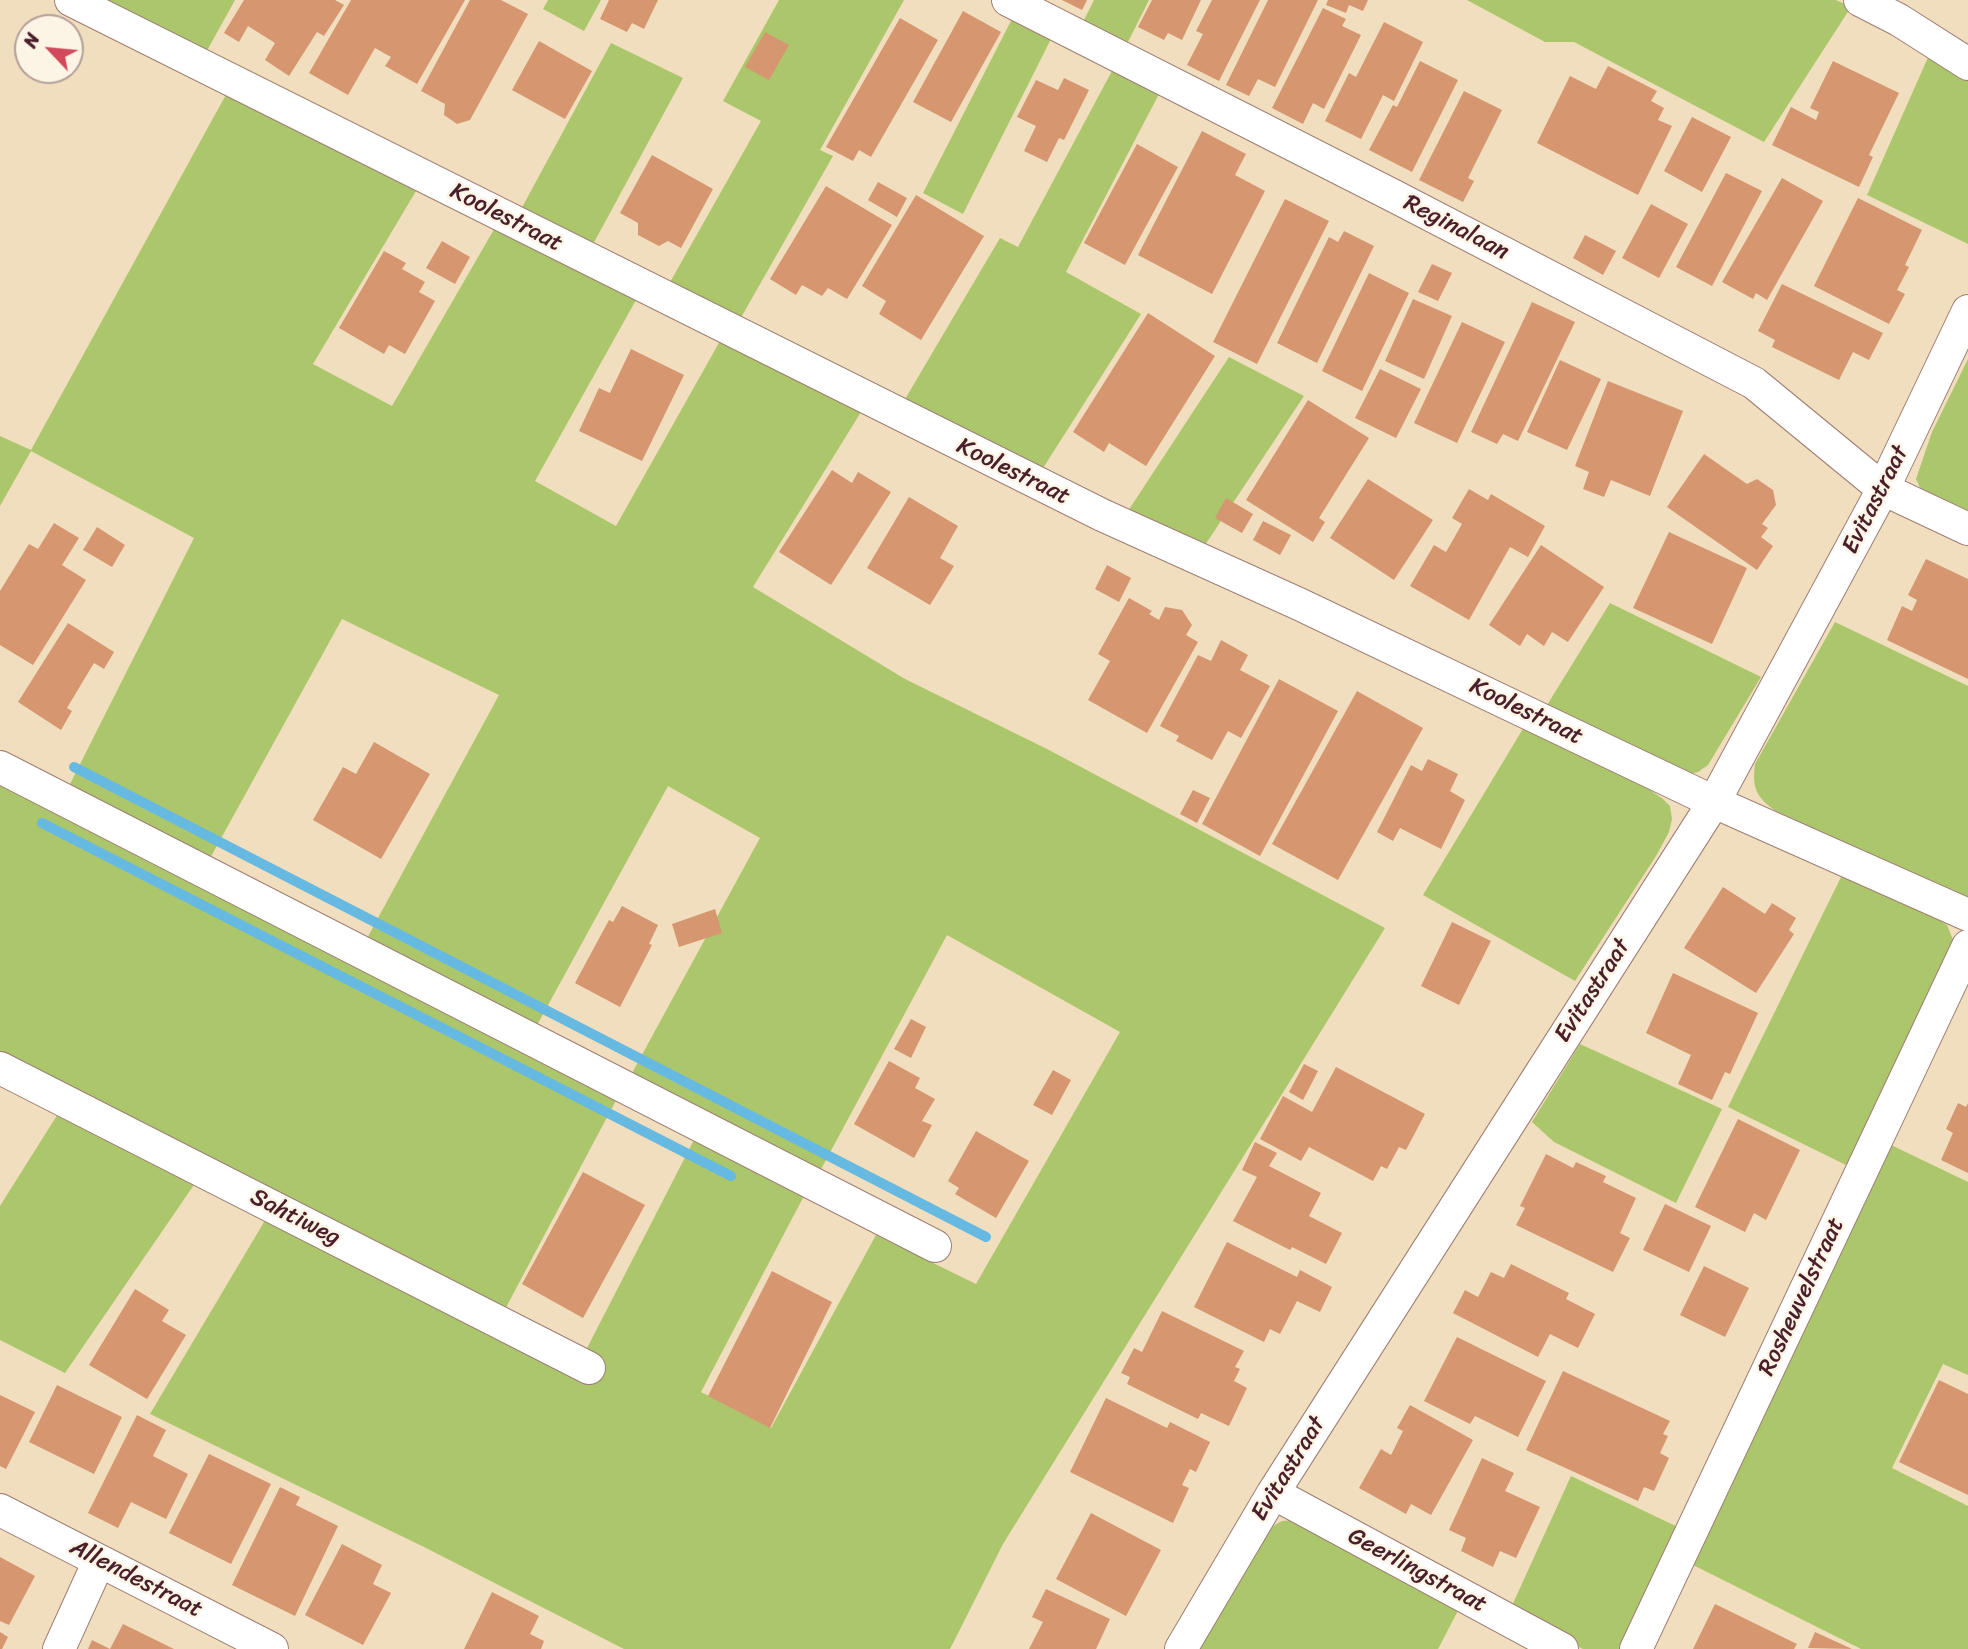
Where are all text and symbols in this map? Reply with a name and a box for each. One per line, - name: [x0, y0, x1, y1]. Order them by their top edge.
- north arrow: [14, 14, 84, 84]
- text: N: [14, 27, 49, 54]
- street label: Koolestraat: [445, 177, 567, 259]
- street label: Reginalaan: [1398, 189, 1514, 267]
- street label: Koolestraat: [952, 432, 1074, 512]
- street label: Evitastraat: [1836, 441, 1916, 559]
- street label: Koolestraat: [1465, 672, 1587, 752]
- street label: Evitastraat: [1549, 934, 1637, 1048]
- street label: Sahtiweg: [245, 1183, 345, 1253]
- street label: Rosheuvelstraat: [1753, 1213, 1851, 1381]
- street label: Evitastraat: [1246, 1412, 1332, 1526]
- street label: Geerlingstraat: [1343, 1522, 1491, 1620]
- street label: Allendestraat: [65, 1533, 207, 1625]

